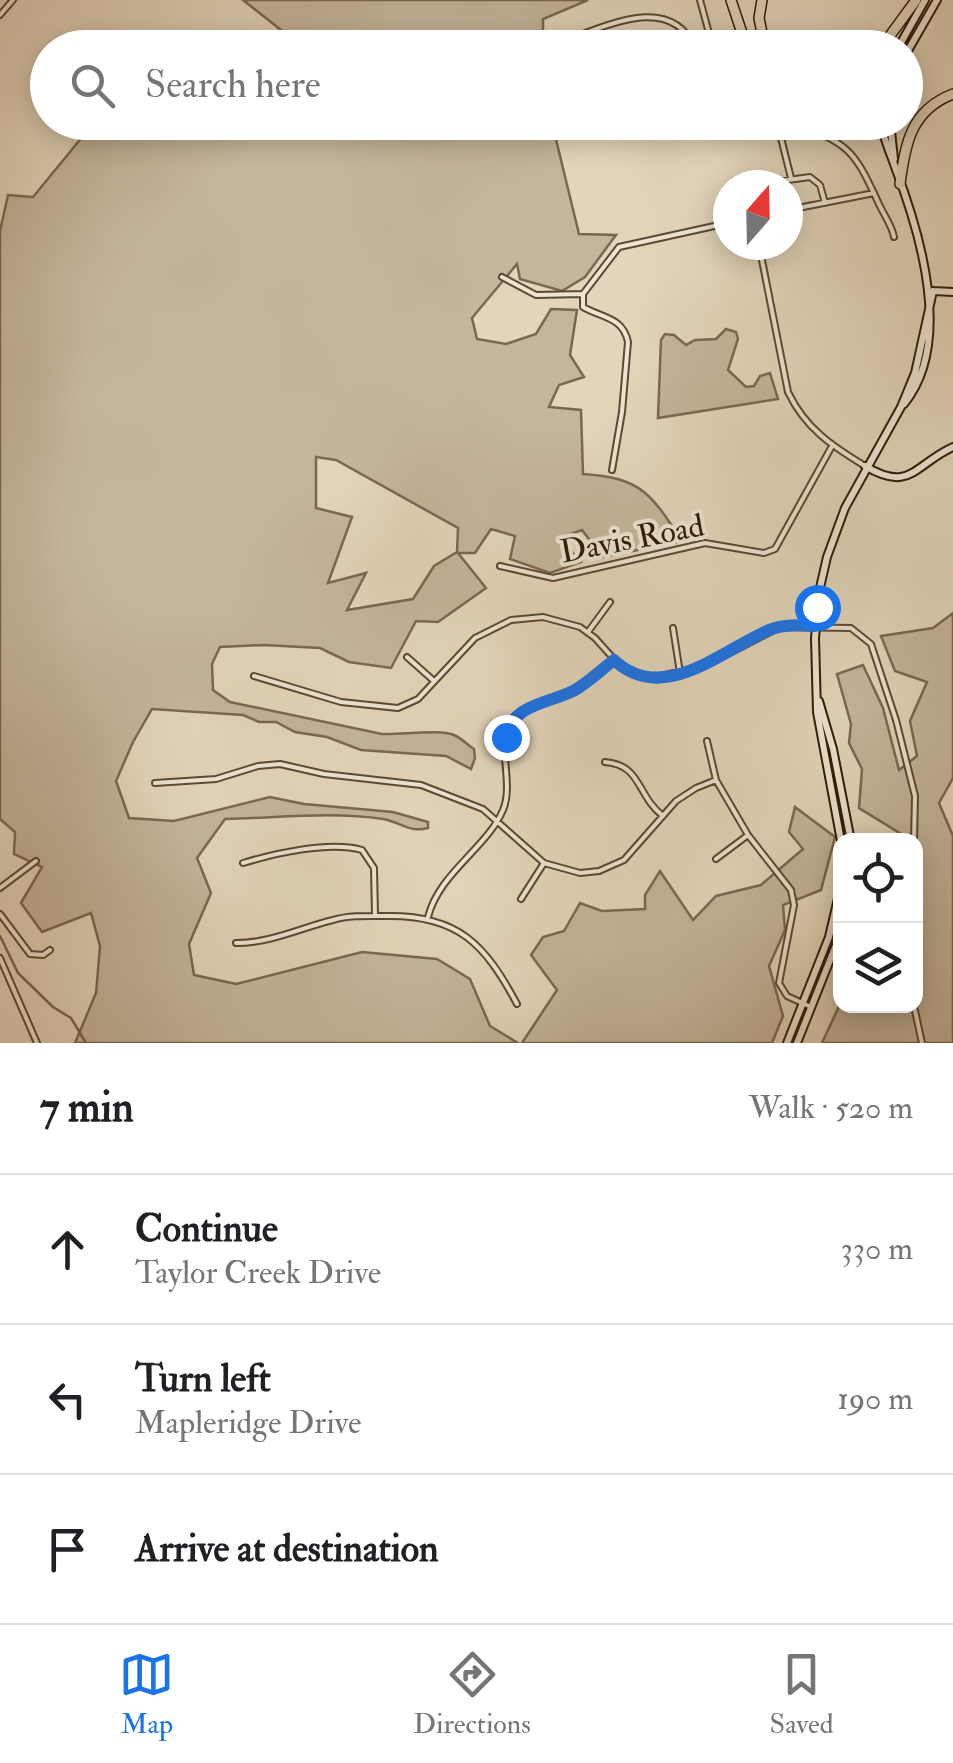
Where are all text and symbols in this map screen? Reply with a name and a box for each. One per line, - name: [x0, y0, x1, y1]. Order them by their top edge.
- search box: [30, 30, 923, 140]
- icon: search: [65, 58, 120, 113]
- text: Search here: [145, 61, 321, 109]
- north arrow: [713, 170, 803, 260]
- street label: Davis Road: [557, 505, 708, 573]
- route start: [795, 585, 841, 631]
- route end: [484, 715, 530, 761]
- map controls: [833, 833, 923, 1013]
- button: locate: [833, 833, 923, 923]
- button: layers: [833, 923, 923, 1013]
- text: 7 min: [40, 1082, 134, 1134]
- text: Walk · 520 m: [749, 1088, 913, 1128]
- text: Continue: [135, 1205, 278, 1253]
- icon: ahead: [40, 1222, 95, 1277]
- text: 330 m: [840, 1229, 913, 1269]
- text: Taylor Creek Drive: [135, 1253, 381, 1293]
- text: Turn left: [135, 1355, 271, 1403]
- icon: left: [40, 1372, 95, 1427]
- text: 190 m: [837, 1379, 913, 1419]
- text: Mapleridge Drive: [135, 1403, 361, 1443]
- icon: arrive: [40, 1522, 95, 1577]
- text: Arrive at destination: [135, 1525, 439, 1573]
- tab: Map: [119, 1647, 174, 1742]
- tab: Directions: [413, 1647, 531, 1742]
- tab: Saved: [770, 1647, 834, 1742]

